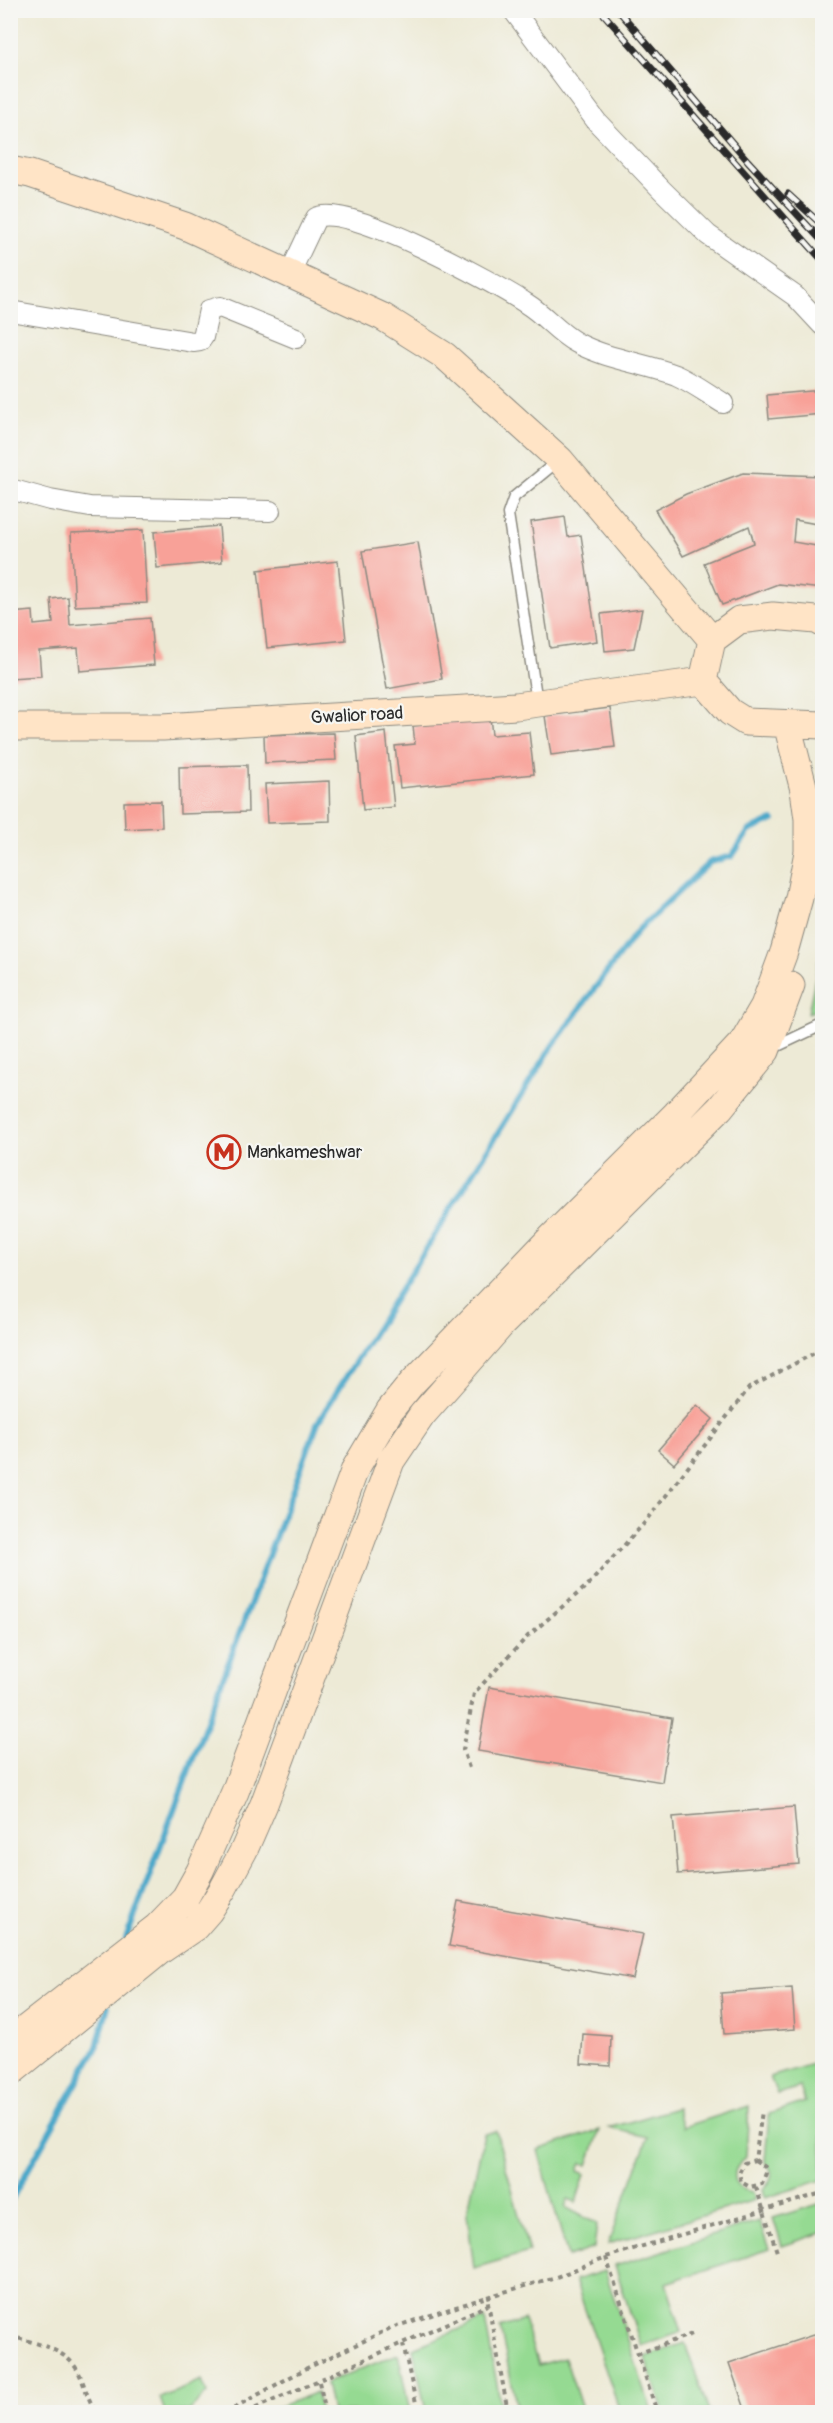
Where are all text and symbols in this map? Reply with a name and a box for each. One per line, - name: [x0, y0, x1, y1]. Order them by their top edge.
- street label: Gwalior road: [310, 702, 404, 729]
- metro station icon: Mankameshwar: [206, 1134, 242, 1170]
- place label: Mankameshwar: [247, 1141, 363, 1164]

